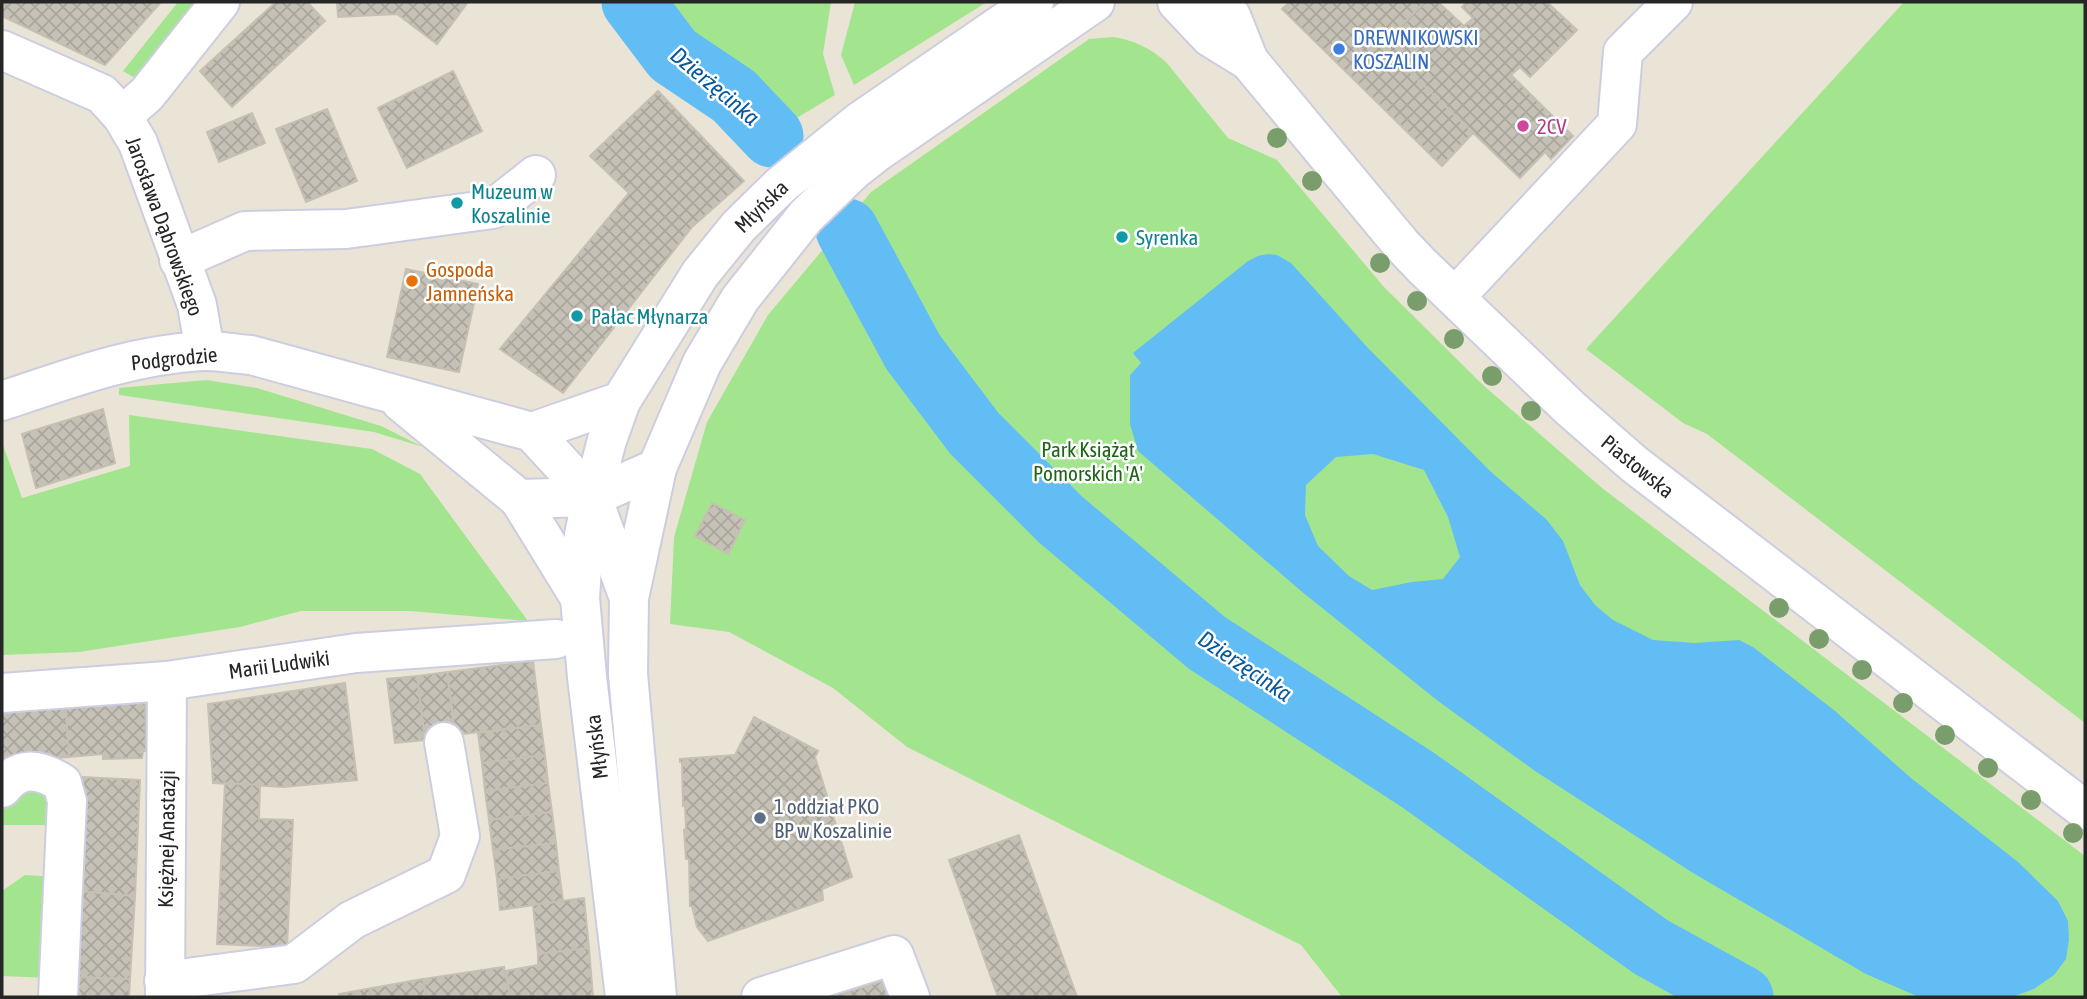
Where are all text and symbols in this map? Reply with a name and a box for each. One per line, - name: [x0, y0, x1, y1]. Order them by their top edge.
- place label: DREWNIKOWSKI KOSZALIN: [1353, 25, 1479, 73]
- marker: DREWNIKOWSKI KOSZALIN: [1331, 41, 1347, 57]
- water label: Dzierżęcinka: [666, 42, 765, 131]
- place label: 2CV: [1537, 114, 1567, 138]
- marker: 2CV: [1515, 118, 1531, 134]
- street label: Jarosława Dąbrowskiego: [121, 133, 209, 319]
- street label: Młyńska: [729, 175, 793, 237]
- place label: Muzeum w Koszalinie: [471, 179, 553, 227]
- marker: Muzeum w Koszalinie: [449, 195, 465, 211]
- place label: Syrenka: [1136, 225, 1198, 249]
- marker: Syrenka: [1114, 229, 1130, 245]
- place label: Gospoda Jamneńska: [426, 257, 514, 305]
- marker: Gospoda Jamneńska: [404, 273, 420, 289]
- place label: Pałac Młynarza: [591, 304, 708, 328]
- marker: Pałac Młynarza: [569, 308, 585, 324]
- street label: Podgrodzie: [130, 342, 218, 374]
- street label: Piastowska: [1597, 430, 1679, 502]
- park label: Park Książąt Pomorskich 'A': [1033, 437, 1143, 485]
- water label: Dzierżęcinka: [1193, 625, 1297, 707]
- street label: Marii Ludwiki: [227, 645, 331, 683]
- street label: Młyńska: [580, 713, 612, 781]
- street label: Księżnej Anastazji: [153, 770, 179, 908]
- place label: 1 oddział PKO BP w Koszalinie: [774, 794, 892, 842]
- marker: 1 oddział PKO BP w Koszalinie: [752, 810, 768, 826]

